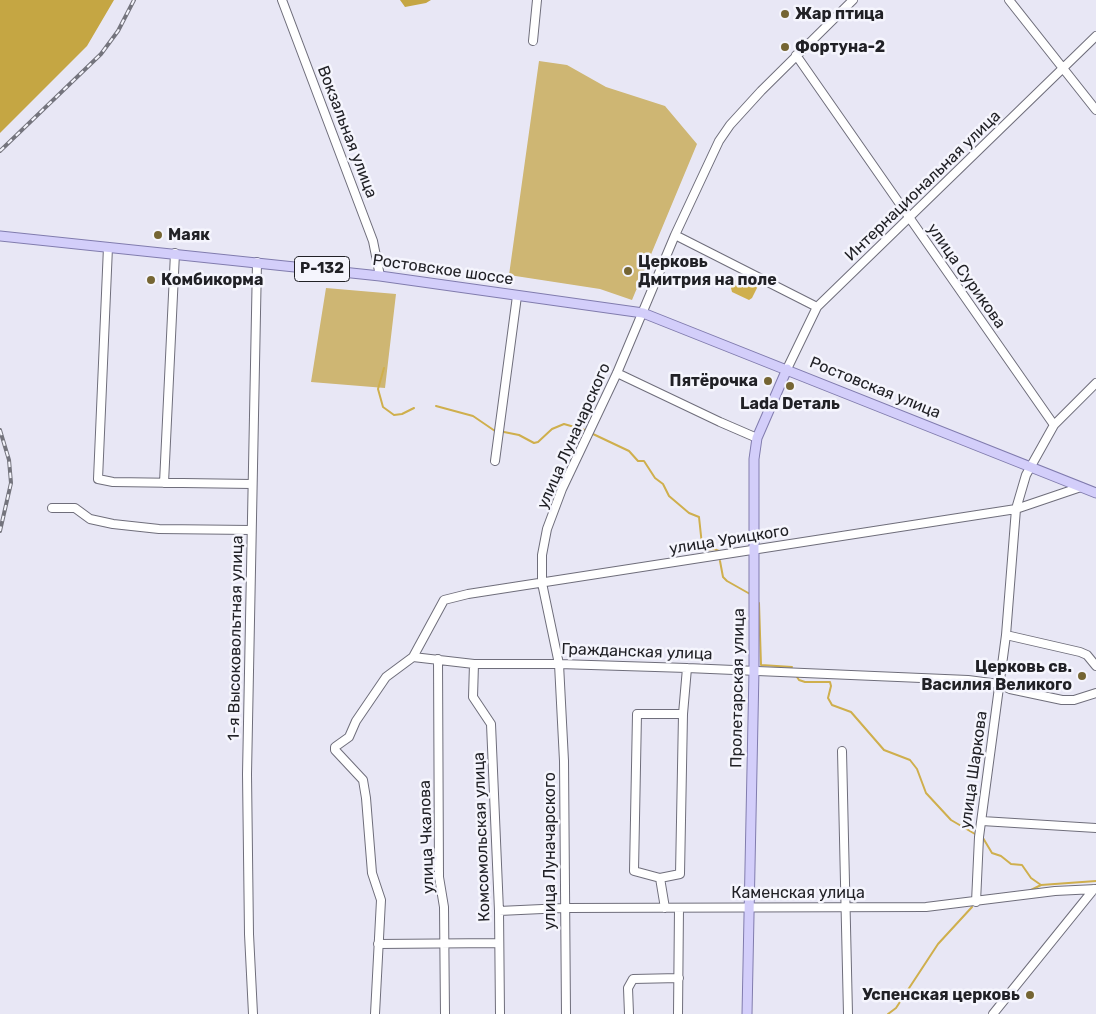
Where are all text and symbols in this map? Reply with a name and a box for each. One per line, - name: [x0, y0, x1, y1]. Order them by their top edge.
- place label: Жар птица: [795, 4, 884, 24]
- marker: Жар птица: [779, 8, 791, 20]
- place label: Фортуна-2: [795, 37, 885, 57]
- marker: Фортуна-2: [779, 41, 791, 53]
- street label: Вокзальная улица: [313, 63, 381, 201]
- street label: Интернациональная улица: [841, 107, 1005, 265]
- street label: улица Сурикова: [923, 220, 1009, 332]
- place label: Маяк: [168, 225, 210, 245]
- marker: Маяк: [152, 229, 164, 241]
- street label: Ростовское шоссе: [371, 251, 515, 289]
- place label: Церковь Дмитрия на поле: [638, 252, 777, 290]
- road number: Р-132: [294, 256, 350, 282]
- marker: Церковь Дмитрия на поле: [622, 265, 634, 277]
- place label: Комбикорма: [161, 270, 263, 290]
- marker: Комбикорма: [145, 274, 157, 286]
- street label: Ростовская улица: [807, 353, 943, 423]
- street label: улица Луначарского: [533, 360, 615, 512]
- place label: Пятёрочка: [669, 371, 758, 391]
- marker: Пятёрочка: [762, 375, 774, 387]
- marker: Lada Dеталь: [784, 380, 796, 392]
- place label: Lada Dеталь: [740, 394, 840, 414]
- street label: улица Урицкого: [668, 521, 790, 559]
- street label: 1-я Высоковольтная улица: [225, 535, 247, 741]
- street label: Пролетарская улица: [727, 608, 749, 768]
- street label: Гражданская улица: [561, 640, 713, 664]
- place label: Церковь св. Василия Великого: [921, 657, 1072, 695]
- marker: Церковь св. Василия Великого: [1076, 670, 1088, 682]
- street label: улица Шаркова: [956, 710, 992, 830]
- street label: Комсомольская улица: [469, 752, 495, 922]
- street label: улица Луначарского: [540, 772, 560, 930]
- street label: улица Чкалова: [415, 780, 439, 894]
- street label: Каменская улица: [731, 883, 865, 903]
- place label: Успенская церковь: [862, 985, 1020, 1005]
- marker: Успенская церковь: [1024, 989, 1036, 1001]

